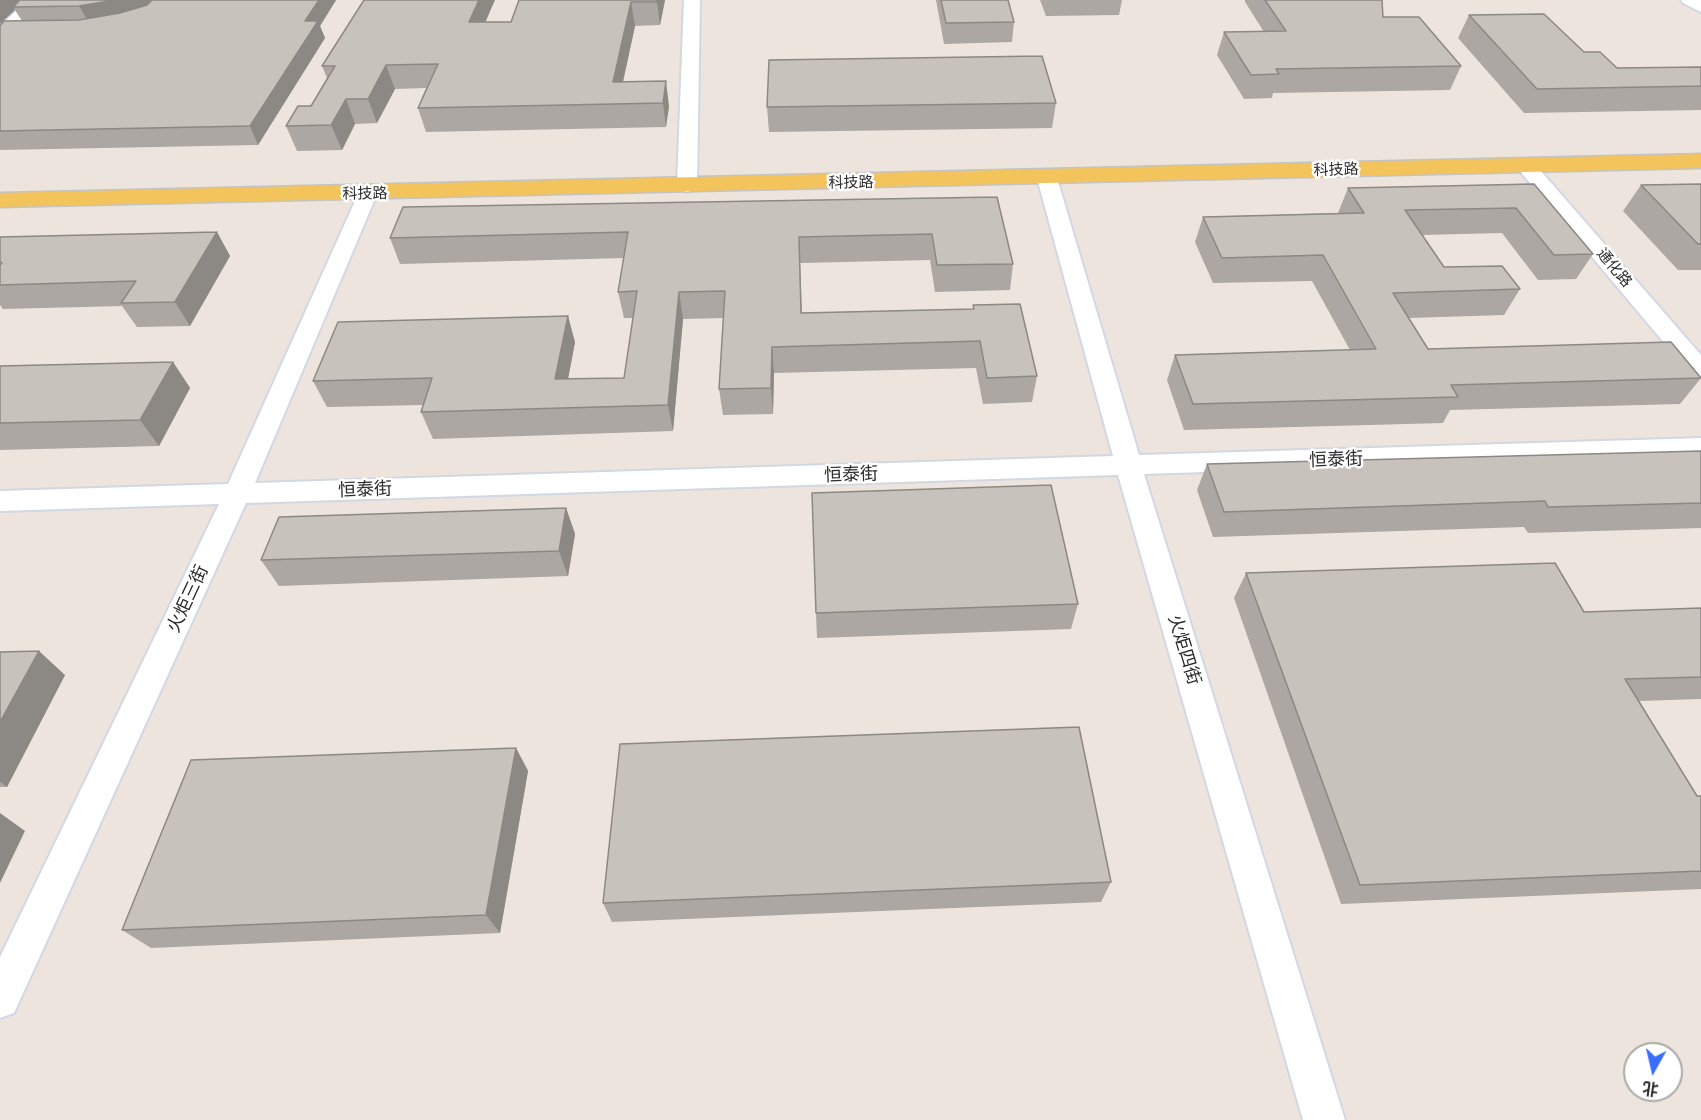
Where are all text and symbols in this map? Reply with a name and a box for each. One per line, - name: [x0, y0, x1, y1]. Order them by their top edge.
- street label: 科技路: [1313, 160, 1359, 180]
- street label: 科技路: [828, 174, 874, 192]
- street label: 科技路: [342, 185, 388, 203]
- street label: 通化路: [1593, 245, 1635, 291]
- street label: 恒泰街: [1309, 448, 1363, 472]
- street label: 恒泰街: [824, 463, 878, 487]
- street label: 恒泰街: [338, 478, 392, 502]
- street label: 火炬三街: [163, 562, 213, 636]
- street label: 火炬四街: [1163, 612, 1205, 688]
- north arrow: [1623, 1042, 1683, 1102]
- text: 北: [1641, 1078, 1660, 1099]

